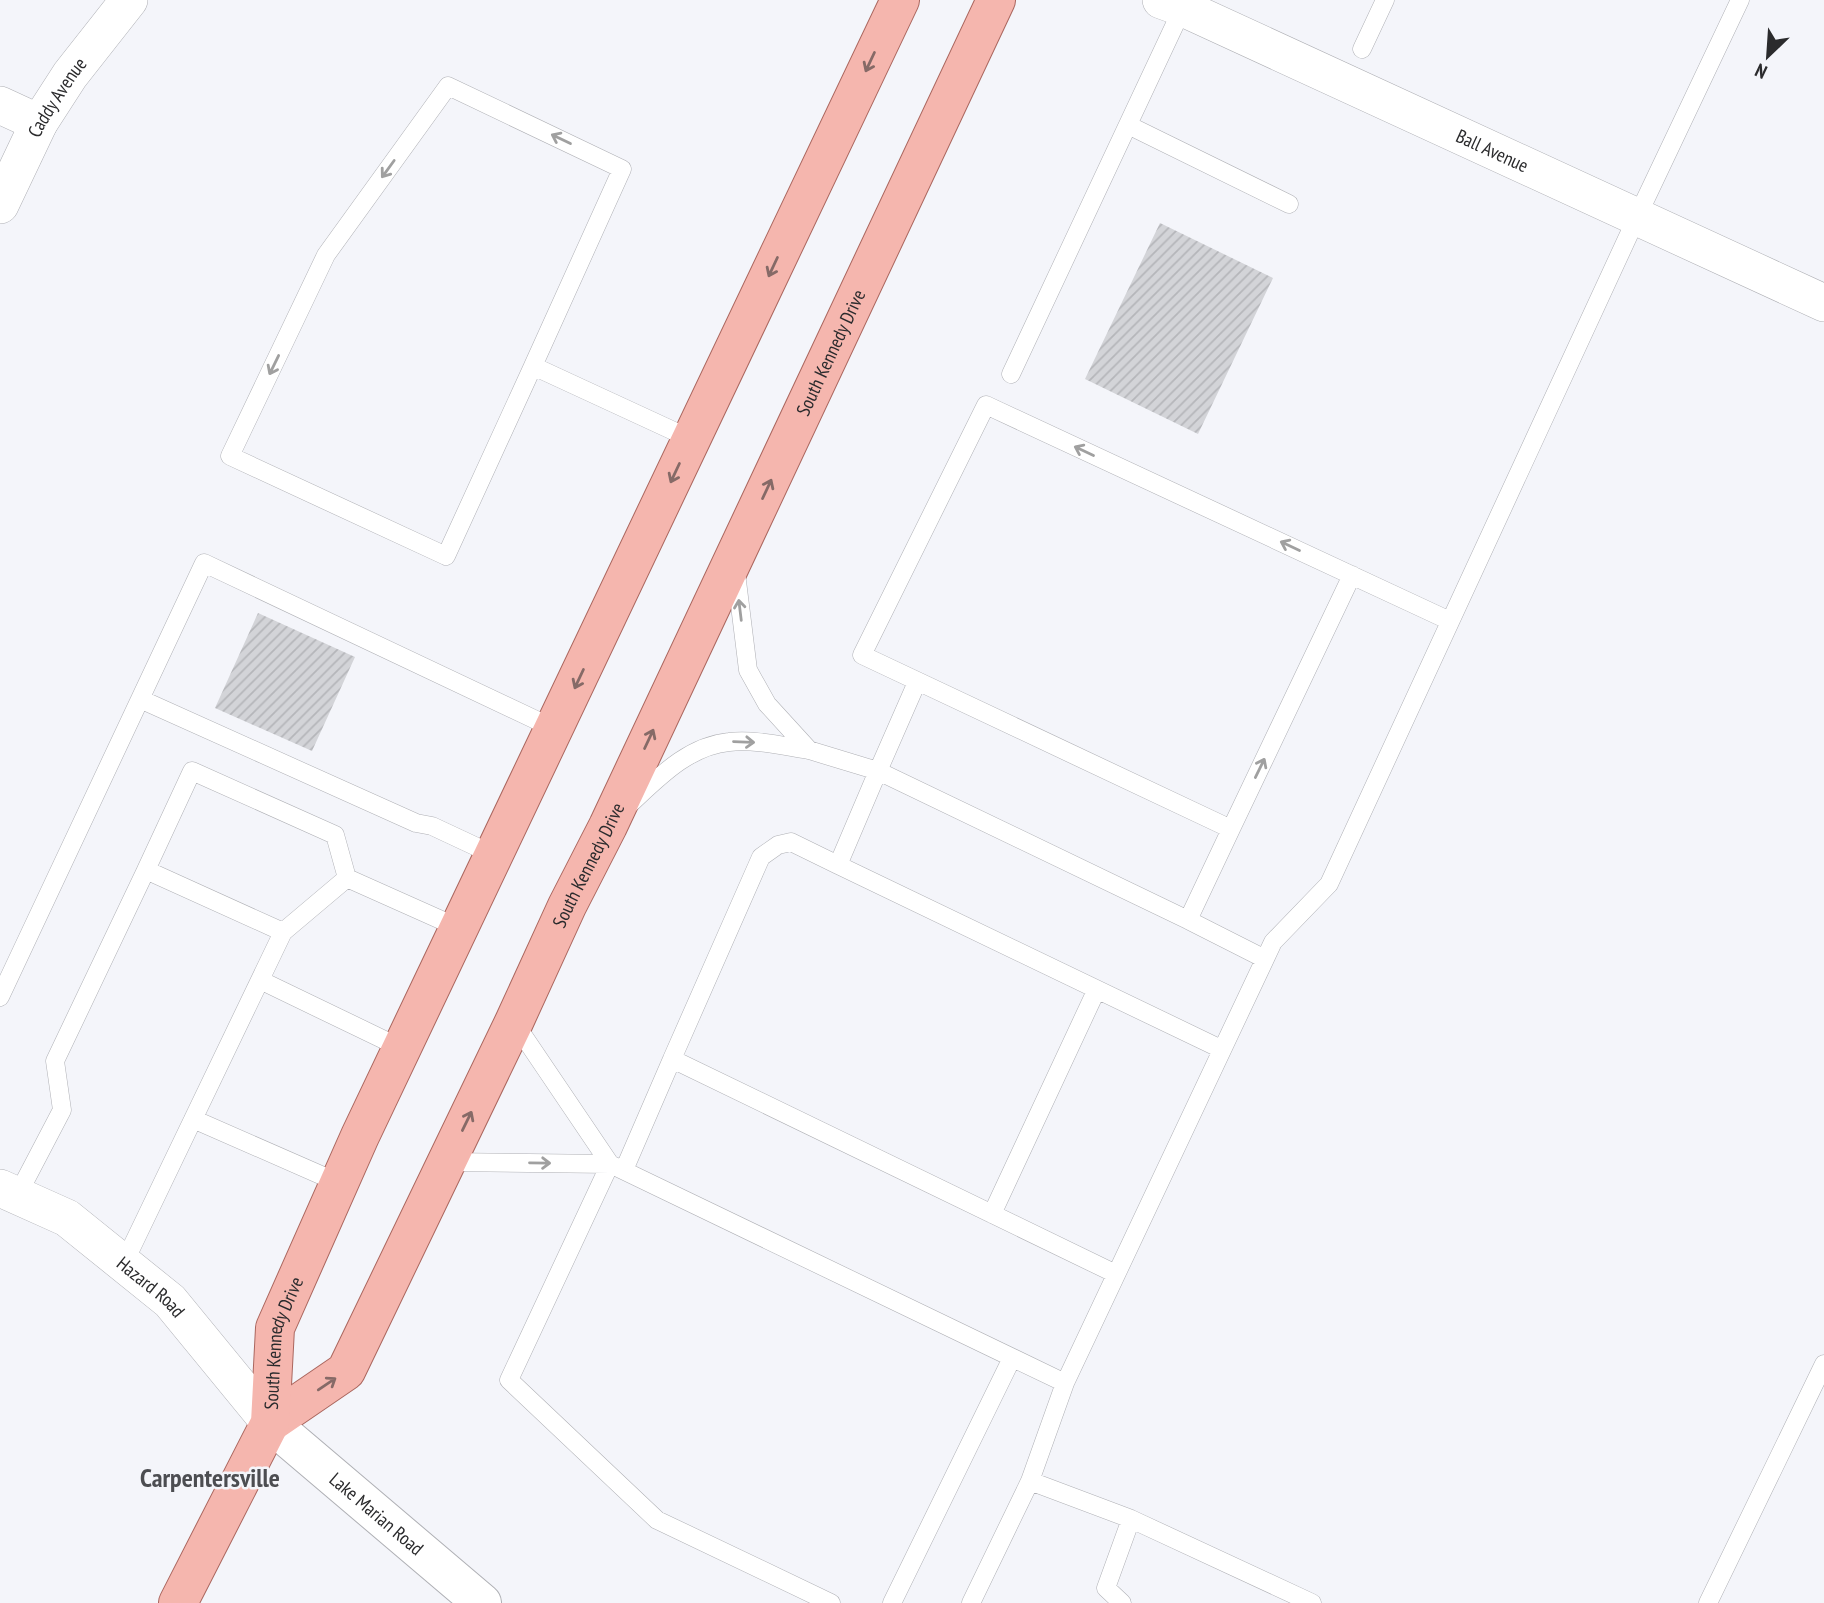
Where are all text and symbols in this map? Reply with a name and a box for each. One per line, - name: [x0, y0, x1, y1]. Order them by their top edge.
- north arrow: [1733, 21, 1803, 91]
- one-way arrow: [863, 51, 877, 72]
- street label: Caddy Avenue: [22, 52, 92, 141]
- text: N: [1751, 58, 1771, 84]
- street label: Ball Avenue: [1452, 123, 1533, 177]
- one-way arrow: [551, 132, 572, 146]
- one-way arrow: [381, 159, 395, 178]
- one-way arrow: [766, 256, 779, 277]
- street label: South Kennedy Drive: [791, 285, 870, 419]
- one-way arrow: [266, 354, 279, 375]
- one-way arrow: [1074, 443, 1095, 457]
- one-way arrow: [668, 462, 682, 483]
- one-way arrow: [760, 479, 774, 500]
- one-way arrow: [1280, 539, 1301, 552]
- one-way arrow: [733, 599, 746, 622]
- one-way arrow: [571, 668, 585, 689]
- one-way arrow: [643, 729, 656, 750]
- one-way arrow: [733, 736, 756, 749]
- one-way arrow: [1254, 758, 1267, 779]
- street label: South Kennedy Drive: [547, 799, 629, 931]
- one-way arrow: [460, 1111, 474, 1132]
- one-way arrow: [528, 1156, 551, 1170]
- street label: Hazard Road: [112, 1251, 190, 1322]
- street label: South Kennedy Drive: [259, 1273, 308, 1410]
- one-way arrow: [316, 1377, 336, 1391]
- district label: Carpentersville: [140, 1461, 280, 1494]
- street label: Lake Marian Road: [325, 1467, 429, 1560]

